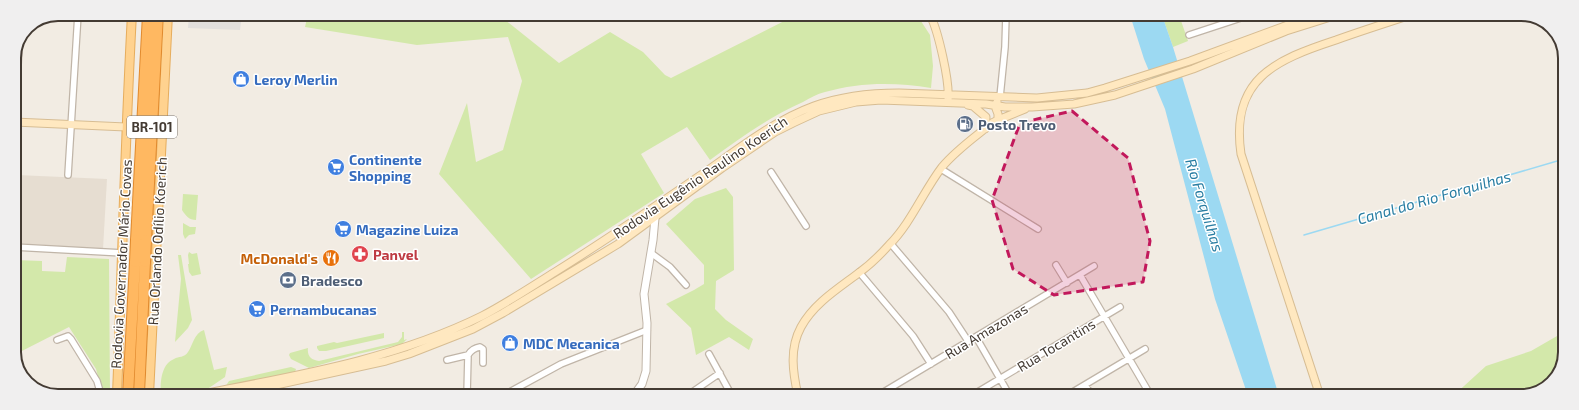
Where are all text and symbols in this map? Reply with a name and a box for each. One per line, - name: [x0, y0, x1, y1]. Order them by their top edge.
- shop icon: Leroy Merlin: [231, 69, 251, 89]
- place label: Leroy Merlin: [254, 71, 338, 88]
- street label: Rodovia Eugênio Raulino Koerich: [610, 112, 790, 242]
- fuel station icon: Posto Trevo: [955, 114, 975, 134]
- road number: BR-101: [127, 116, 177, 138]
- place label: Posto Trevo: [978, 116, 1056, 133]
- place label: Continente Shopping: [349, 151, 422, 184]
- street label: Rua Orlando Odílio Koerich: [144, 156, 170, 326]
- water label: Rio Forquilhas: [1182, 156, 1228, 254]
- supermarket icon: Continente Shopping: [326, 157, 346, 177]
- street label: Rodovia Governador Mário Covas: [107, 159, 135, 369]
- water label: Canal do Rio Forquilhas: [1355, 166, 1513, 228]
- supermarket icon: Magazine Luiza: [333, 219, 353, 239]
- place label: Magazine Luiza: [356, 221, 458, 238]
- pharmacy icon: Panvel: [350, 244, 370, 264]
- place label: Panvel: [373, 246, 419, 263]
- restaurant icon: McDonald's: [321, 248, 341, 268]
- place label: McDonald's: [240, 250, 318, 267]
- bank icon: Bradesco: [278, 270, 298, 290]
- place label: Bradesco: [301, 272, 363, 289]
- supermarket icon: Pernambucanas: [247, 299, 267, 319]
- street label: Rua Amazonas: [941, 300, 1031, 362]
- place label: Pernambucanas: [270, 301, 377, 318]
- street label: Rua Tocantins: [1014, 315, 1098, 375]
- shop icon: MDC Mecanica: [500, 333, 520, 353]
- place label: MDC Mecanica: [523, 335, 620, 352]

